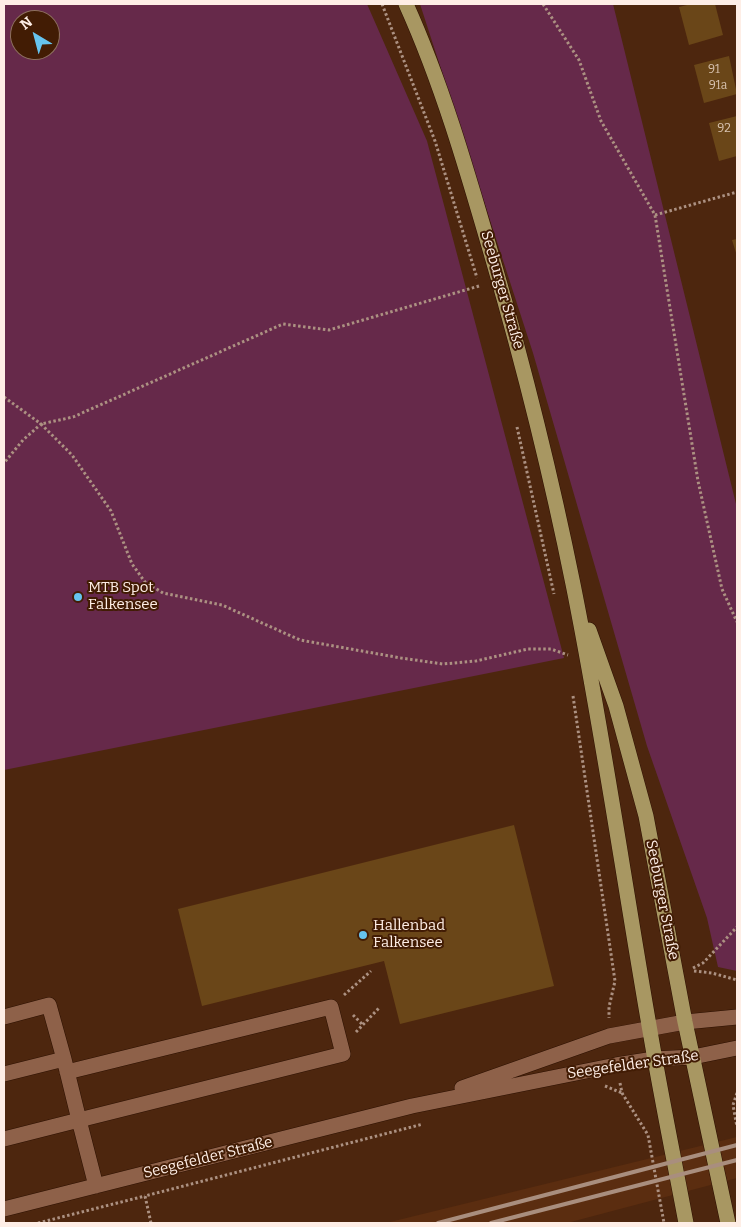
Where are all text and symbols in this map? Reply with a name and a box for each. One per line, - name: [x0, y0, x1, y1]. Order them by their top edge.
- north arrow: [10, 10, 60, 60]
- text: N: [17, 13, 36, 33]
- house number: 91: [708, 63, 720, 77]
- house number: 91a: [709, 79, 727, 93]
- house number: 92: [717, 122, 731, 136]
- street label: Seeburger Straße: [477, 229, 527, 351]
- place label: MTB Spot Falkensee: [88, 579, 158, 614]
- marker: MTB Spot Falkensee: [72, 591, 84, 603]
- street label: Seeburger Straße: [642, 838, 682, 962]
- place label: Hallenbad Falkensee: [373, 917, 445, 952]
- marker: Hallenbad Falkensee: [357, 929, 369, 941]
- street label: Seegefelder Straße: [566, 1047, 700, 1083]
- street label: Seegefelder Straße: [142, 1133, 274, 1183]

